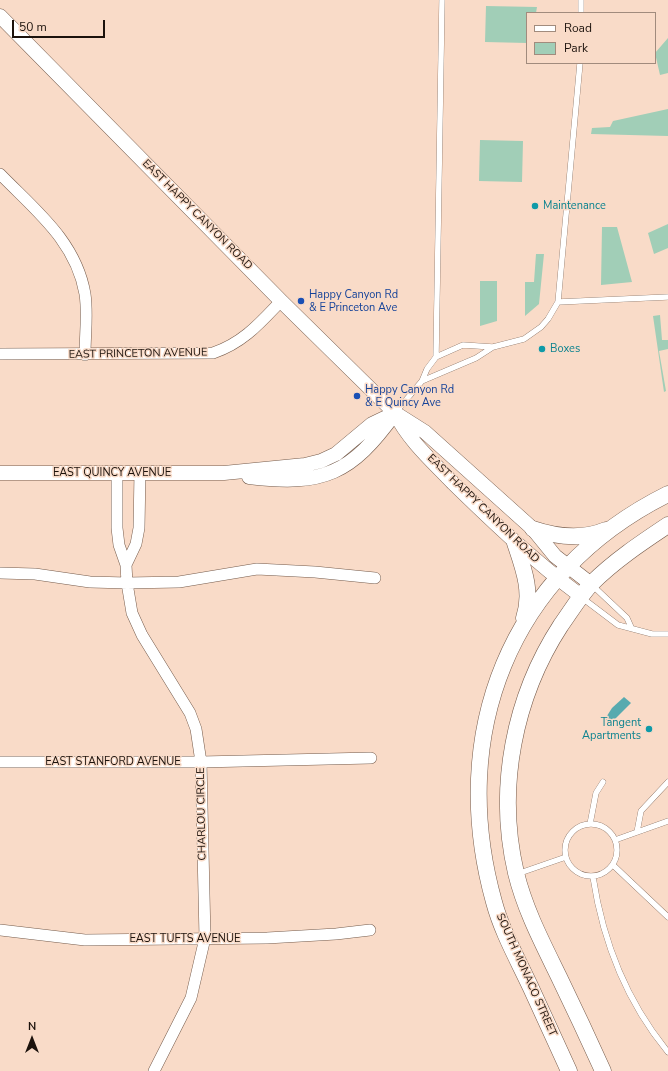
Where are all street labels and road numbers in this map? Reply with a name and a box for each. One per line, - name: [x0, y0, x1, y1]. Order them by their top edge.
- street label: EAST HAPPY CANYON ROAD: [139, 157, 255, 273]
- street label: EAST PRINCETON AVENUE: [69, 346, 207, 362]
- street label: EAST HAPPY CANYON ROAD: [424, 452, 542, 566]
- street label: EAST QUINCY AVENUE: [53, 466, 171, 480]
- street label: EAST STANFORD AVENUE: [45, 755, 181, 769]
- street label: CHARLOU CIRCLE: [195, 767, 209, 861]
- street label: SOUTH MONACO STREET: [493, 911, 559, 1039]
- street label: EAST TUFTS AVENUE: [130, 932, 240, 946]

